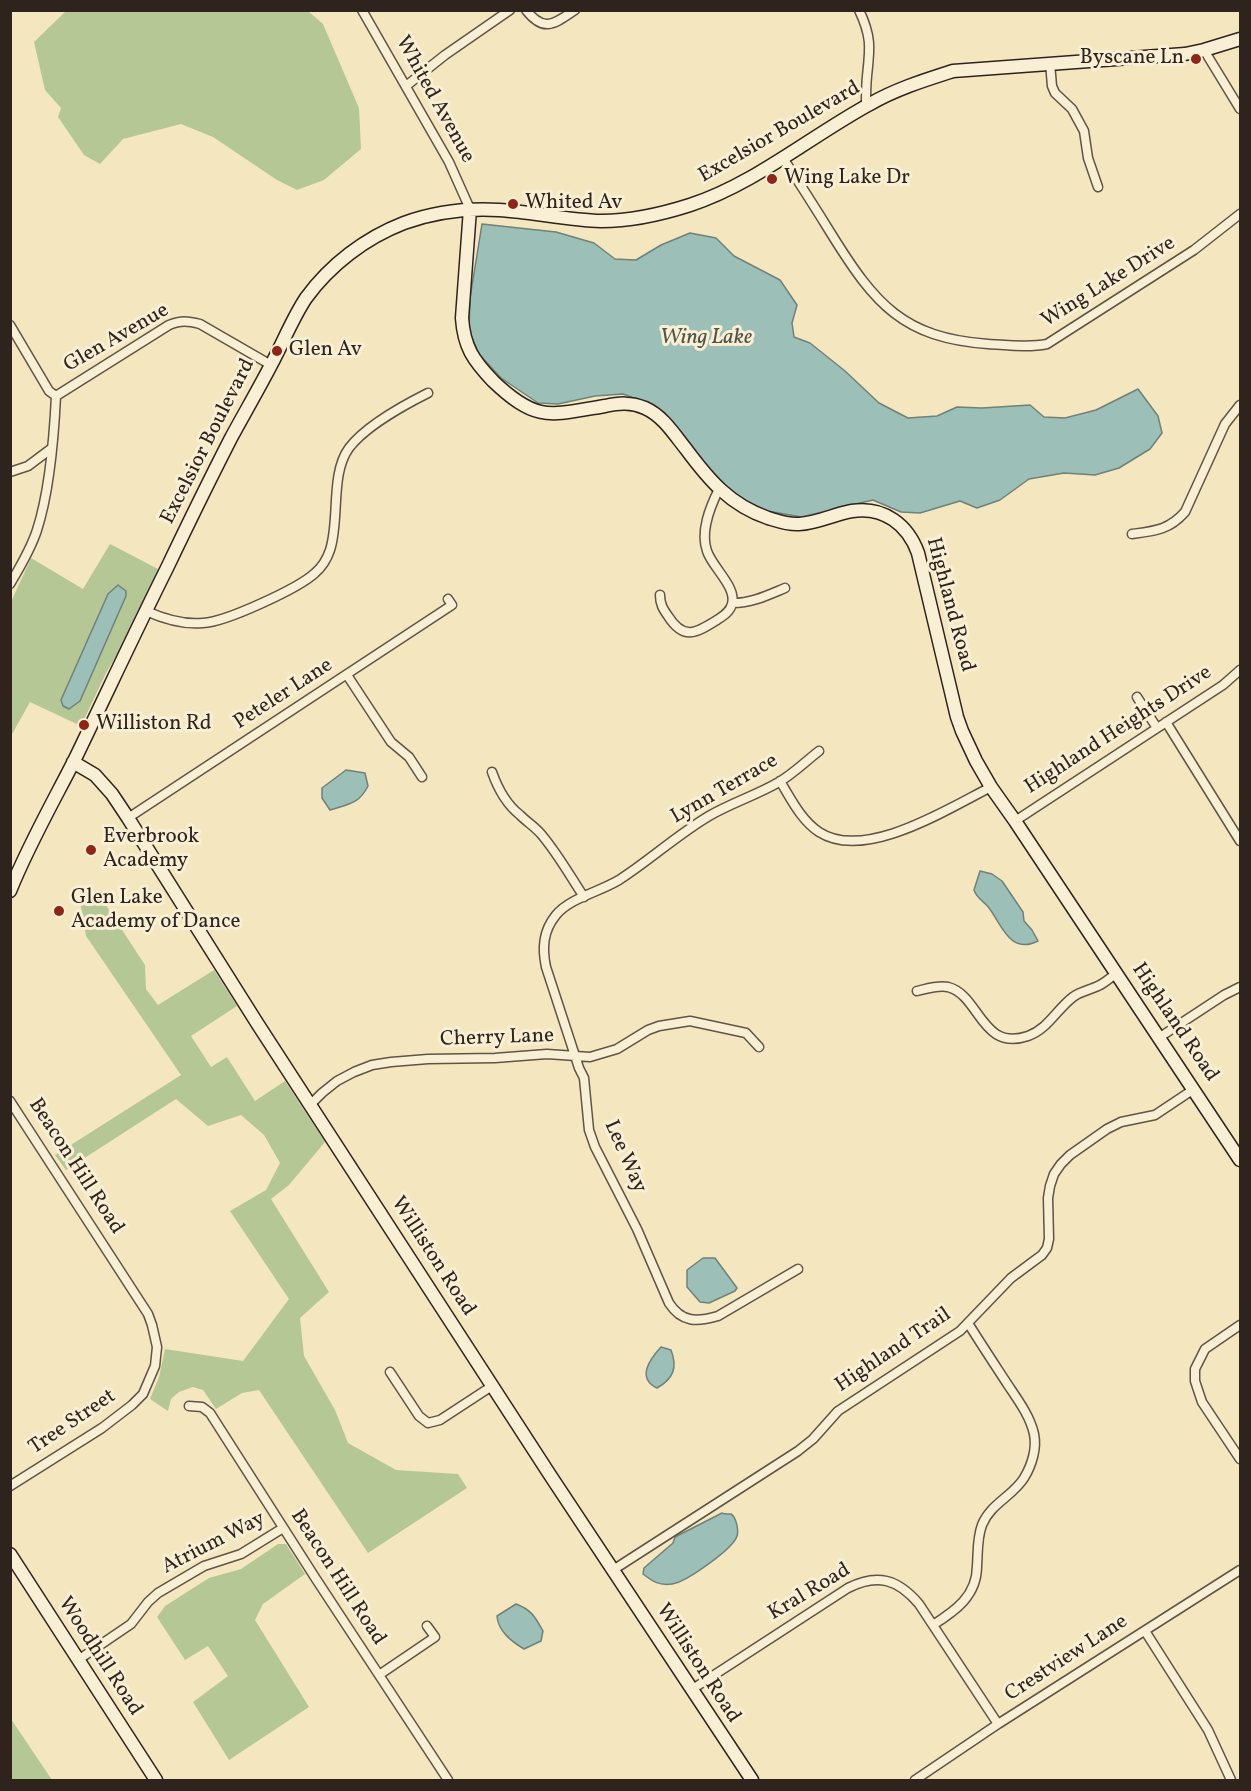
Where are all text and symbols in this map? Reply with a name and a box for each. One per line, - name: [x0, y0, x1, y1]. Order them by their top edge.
- street label: Whited Avenue: [389, 32, 479, 168]
- place label: Byscane Ln: [1080, 46, 1184, 72]
- marker: Byscane Ln: [1189, 52, 1203, 66]
- street label: Excelsior Boulevard: [695, 76, 865, 190]
- place label: Wing Lake Dr: [784, 166, 910, 192]
- marker: Wing Lake Dr: [765, 172, 779, 186]
- place label: Whited Av: [525, 191, 622, 217]
- marker: Whited Av: [506, 197, 520, 211]
- street label: Wing Lake Drive: [1037, 232, 1181, 334]
- street label: Glen Avenue: [60, 299, 174, 379]
- water label: Wing Lake: [660, 326, 752, 352]
- place label: Glen Av: [289, 338, 362, 364]
- marker: Glen Av: [270, 344, 284, 358]
- street label: Excelsior Boulevard: [156, 355, 262, 529]
- street label: Highland Road: [919, 535, 979, 675]
- street label: Peteler Lane: [230, 654, 338, 736]
- street label: Highland Heights Drive: [1021, 661, 1217, 801]
- place label: Williston Rd: [96, 712, 211, 738]
- marker: Williston Rd: [77, 718, 91, 732]
- street label: Lynn Terrace: [667, 749, 783, 831]
- place label: Everbrook Academy: [103, 825, 199, 875]
- marker: Everbrook Academy: [84, 843, 98, 857]
- place label: Glen Lake Academy of Dance: [71, 886, 241, 936]
- marker: Glen Lake Academy of Dance: [52, 904, 66, 918]
- street label: Highland Road: [1125, 959, 1223, 1087]
- street label: Cherry Lane: [440, 1024, 554, 1054]
- street label: Beacon Hill Road: [22, 1094, 128, 1240]
- street label: Lee Way: [597, 1117, 651, 1197]
- street label: Williston Road: [384, 1193, 480, 1321]
- street label: Highland Trail: [831, 1303, 957, 1399]
- street label: Tree Street: [25, 1385, 121, 1461]
- street label: Beacon Hill Road: [284, 1505, 390, 1651]
- street label: Atrium Way: [158, 1507, 270, 1581]
- street label: Kral Road: [764, 1559, 856, 1627]
- street label: Woodhill Road: [51, 1593, 147, 1721]
- street label: Williston Road: [649, 1600, 745, 1728]
- street label: Crestview Lane: [1001, 1610, 1133, 1708]

